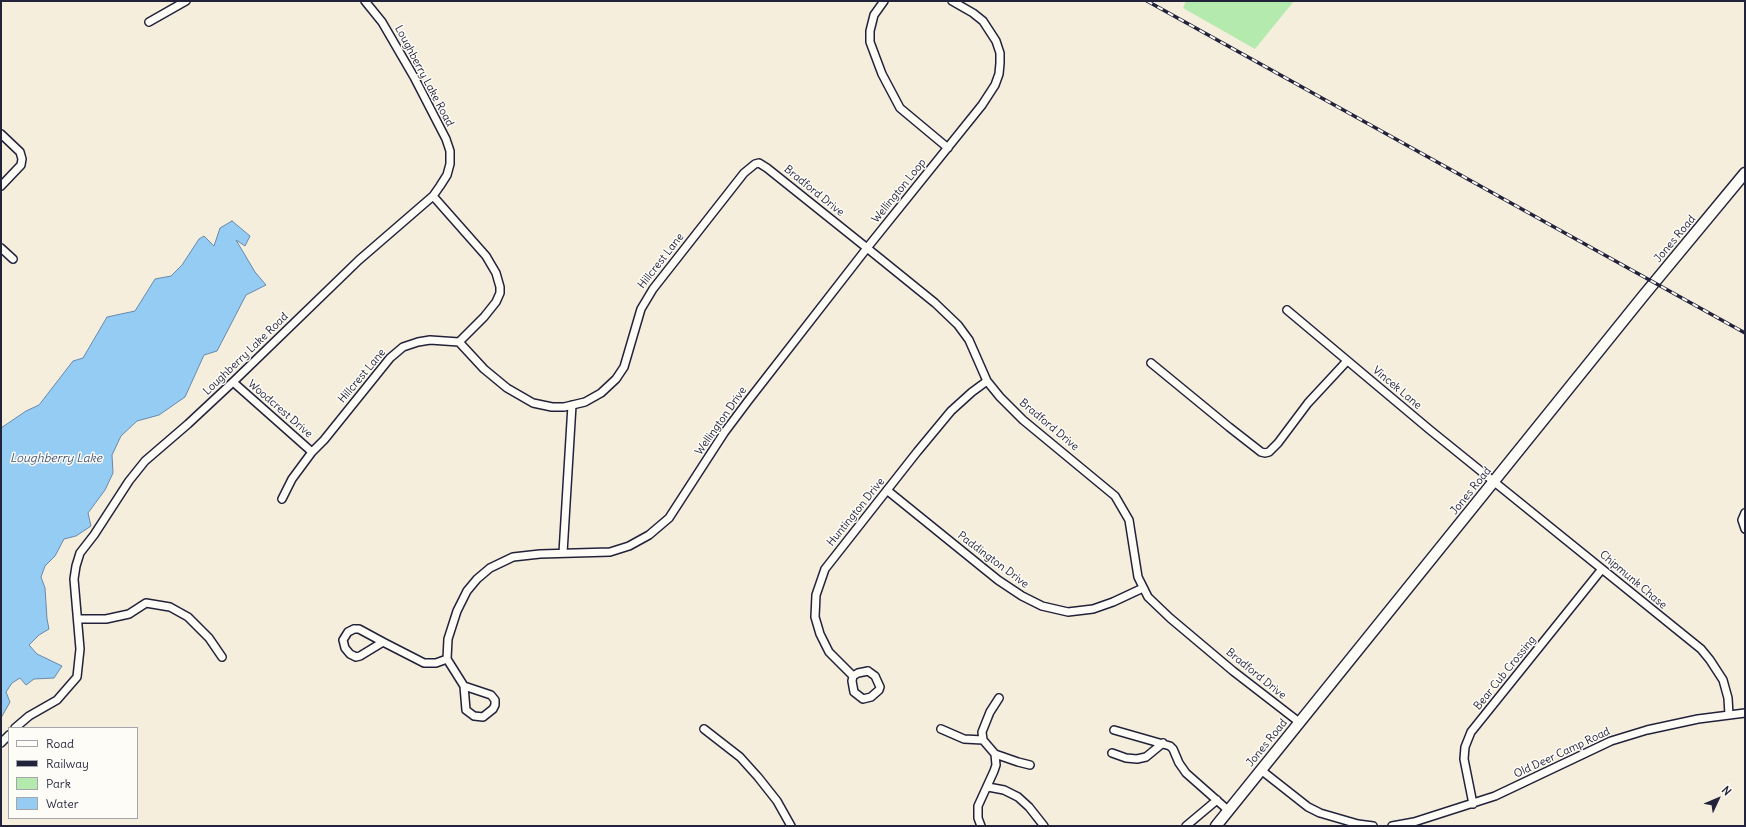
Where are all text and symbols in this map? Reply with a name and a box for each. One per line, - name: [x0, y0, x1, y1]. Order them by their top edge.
- street label: Loughberry Lake Road: [392, 23, 456, 129]
- street label: Wellington Loop: [869, 156, 929, 226]
- street label: Bradford Drive: [781, 163, 847, 219]
- street label: Jones Road: [1651, 213, 1699, 265]
- street label: Hillcrest Lane: [635, 231, 687, 291]
- street label: Loughberry Lake Road: [201, 310, 291, 398]
- street label: Hillcrest Lane: [335, 346, 389, 406]
- street label: Vincek Lane: [1370, 364, 1424, 412]
- street label: Woodcrest Drive: [245, 377, 315, 441]
- street label: Wellington Drive: [693, 384, 749, 458]
- street label: Bradford Drive: [1017, 396, 1081, 454]
- water label: Loughberry Lake: [10, 452, 102, 466]
- street label: Jones Road: [1448, 465, 1494, 517]
- street label: Huntington Drive: [824, 475, 888, 549]
- street label: Paddington Drive: [955, 529, 1031, 591]
- street label: Chipmunk Chase: [1597, 548, 1669, 612]
- street label: Bear Cub Crossing: [1471, 633, 1539, 713]
- street label: Bradford Drive: [1223, 646, 1289, 702]
- street label: Jones Road: [1244, 717, 1290, 769]
- street label: Old Deer Camp Road: [1512, 725, 1612, 781]
- legend: [8, 727, 138, 819]
- text: Road: [46, 736, 74, 751]
- text: Railway: [46, 756, 89, 771]
- text: Park: [46, 776, 71, 791]
- north arrow: [1698, 779, 1738, 819]
- text: N: [1719, 783, 1734, 798]
- text: Water: [46, 796, 79, 811]

